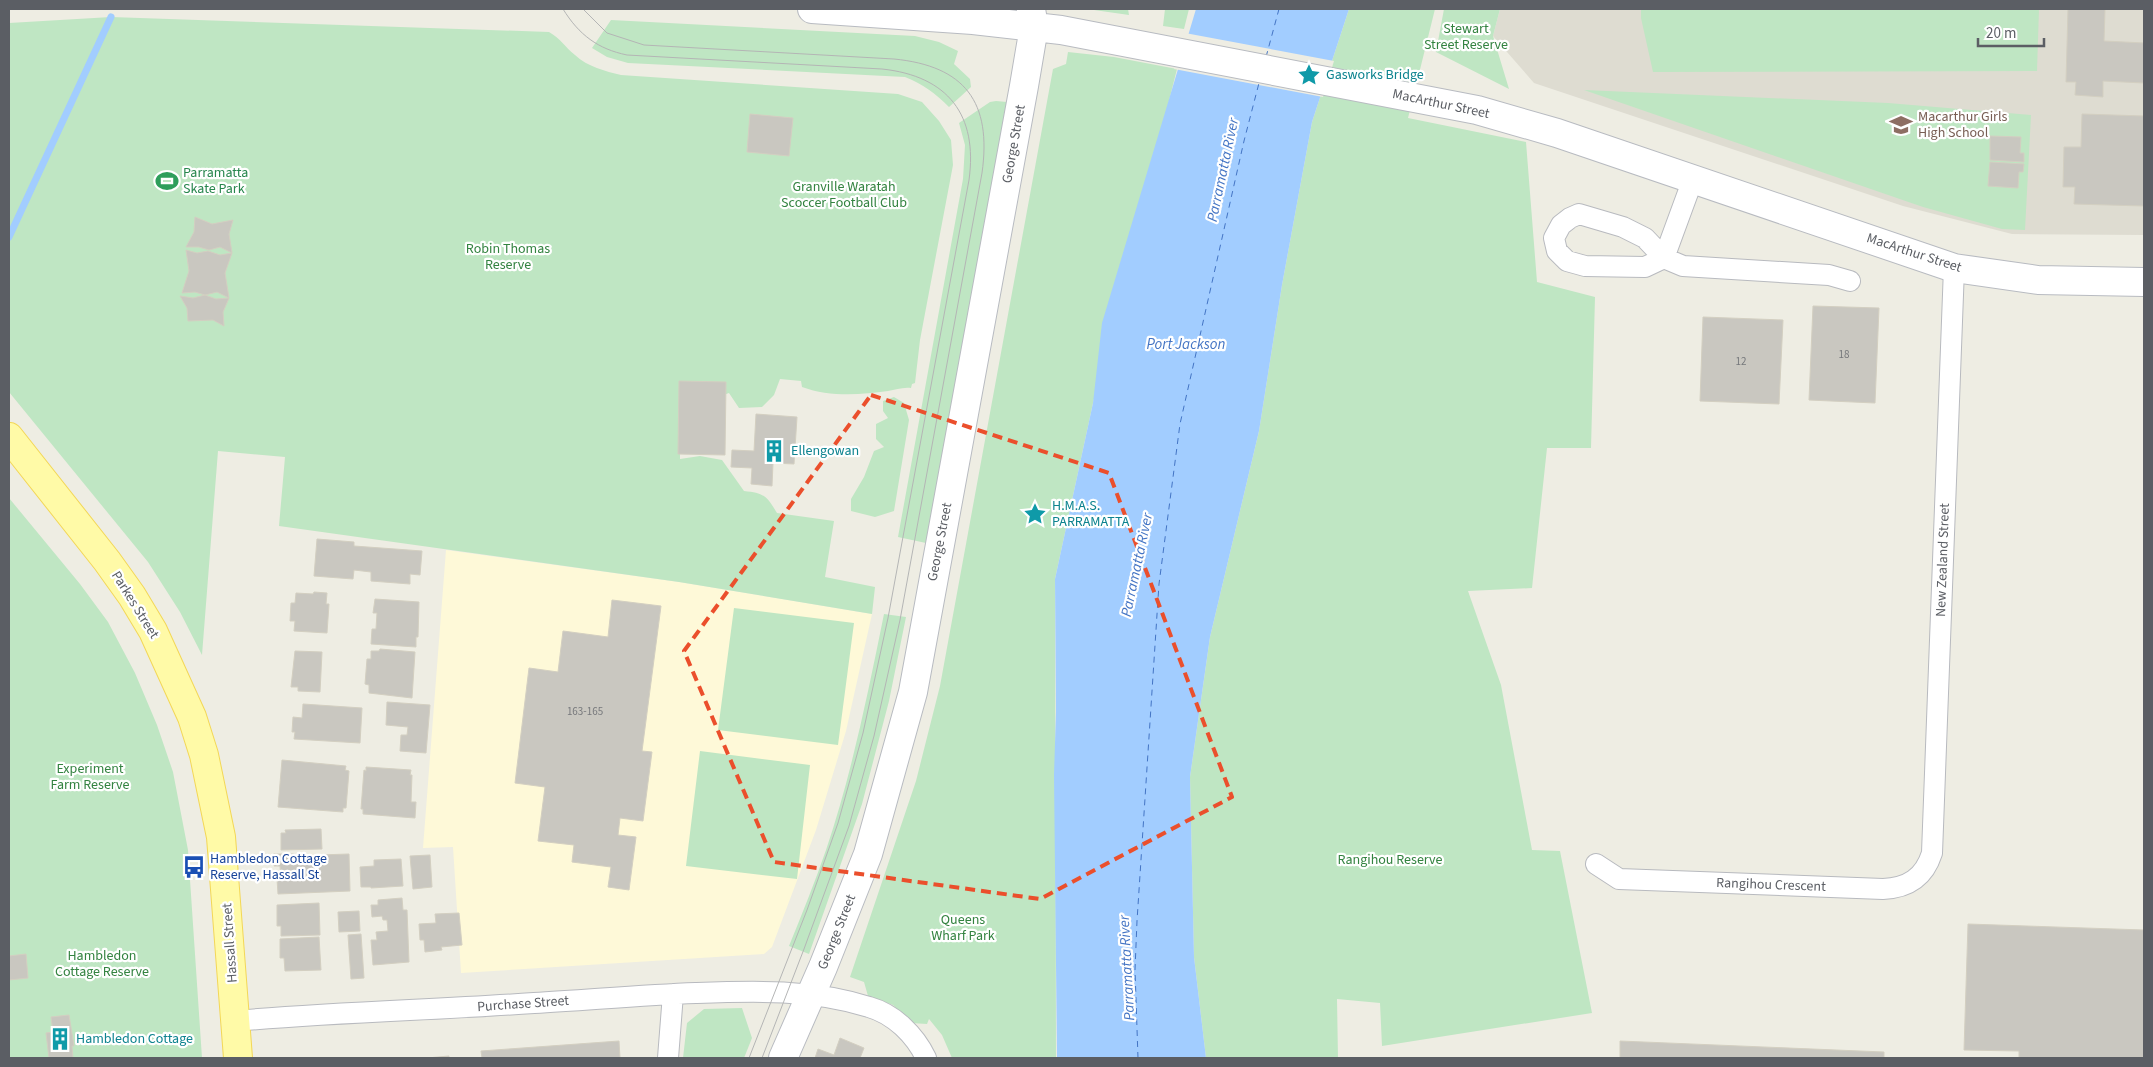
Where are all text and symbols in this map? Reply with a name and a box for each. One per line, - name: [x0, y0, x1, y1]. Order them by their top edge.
- scale bar: [1978, 15, 2044, 47]
- park label: Stewart Street Reserve: [1424, 19, 1508, 55]
- text: 20 m: [1986, 23, 2016, 44]
- place icon: Gasworks Bridge: [1296, 62, 1322, 88]
- place label: Gasworks Bridge: [1326, 65, 1424, 85]
- street label: MacArthur Street: [1391, 84, 1492, 124]
- street label: George Street: [997, 103, 1031, 185]
- place label: Macarthur Girls High School: [1918, 107, 2008, 143]
- school or university icon: Macarthur Girls High School: [1888, 112, 1914, 138]
- water label: Parramatta River: [1202, 115, 1244, 224]
- place label: Parramatta Skate Park: [183, 163, 248, 199]
- sports icon: Parramatta Skate Park: [154, 168, 180, 194]
- park label: Granville Waratah Scoccer Football Club: [781, 177, 907, 213]
- street label: MacArthur Street: [1864, 228, 1964, 278]
- park label: Robin Thomas Reserve: [466, 239, 550, 275]
- water label: Port Jackson: [1147, 334, 1226, 355]
- house number: 18: [1839, 347, 1850, 362]
- house number: 12: [1736, 354, 1746, 369]
- building icon: Ellengowan: [761, 438, 787, 464]
- place label: Ellengowan: [791, 441, 859, 461]
- place label: H.M.A.S. PARRAMATTA: [1052, 496, 1130, 532]
- street label: George Street: [923, 501, 957, 583]
- place icon: H.M.A.S. PARRAMATTA: [1022, 501, 1048, 527]
- street label: New Zealand Street: [1931, 502, 1955, 617]
- water label: Parramatta River: [1116, 510, 1158, 619]
- street label: Parkes Street: [106, 567, 164, 643]
- house number: 163-165: [567, 704, 603, 719]
- park label: Experiment Farm Reserve: [51, 759, 130, 795]
- place label: Hambledon Cottage Reserve, Hassall St: [210, 849, 327, 885]
- park label: Rangihou Reserve: [1338, 850, 1443, 870]
- bus stop icon: Hambledon Cottage Reserve, Hassall St: [181, 854, 207, 880]
- street label: Rangihou Crescent: [1716, 873, 1826, 897]
- street label: George Street: [813, 891, 861, 973]
- street label: Hassall Street: [217, 902, 243, 984]
- park label: Queens Wharf Park: [931, 910, 995, 946]
- water label: Parramatta River: [1114, 914, 1140, 1021]
- park label: Hambledon Cottage Reserve: [55, 946, 149, 982]
- street label: Purchase Street: [476, 991, 570, 1017]
- building icon: Hambledon Cottage: [47, 1026, 73, 1052]
- place label: Hambledon Cottage: [76, 1029, 193, 1049]

